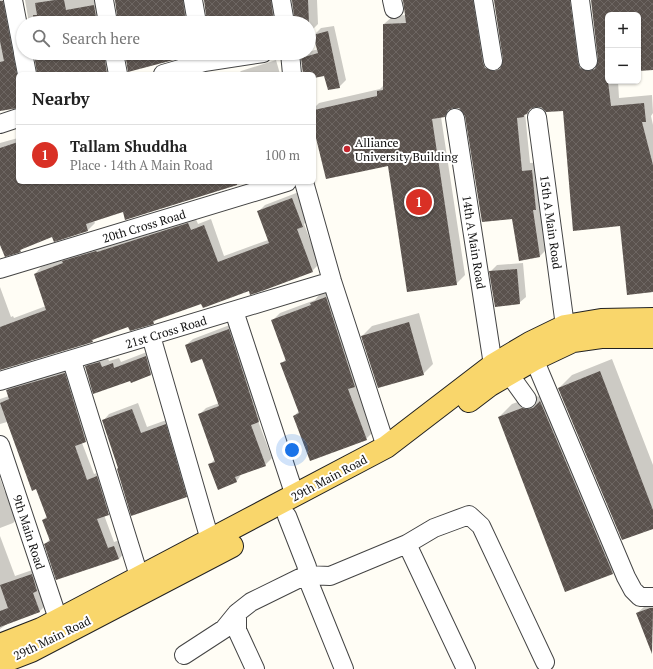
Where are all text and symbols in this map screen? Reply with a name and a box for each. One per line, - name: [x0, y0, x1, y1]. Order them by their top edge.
- map controls: [605, 12, 641, 84]
- button: +: [605, 12, 641, 48]
- search box: [16, 16, 316, 60]
- icon: search: [30, 27, 52, 49]
- text: Search here: [62, 28, 140, 48]
- button: −: [605, 48, 641, 84]
- text: Nearby: [32, 87, 90, 110]
- place label: Alliance University Building: [355, 135, 458, 164]
- text: Tallam Shuddha: [70, 136, 187, 156]
- marker: Alliance University Building: [342, 144, 352, 154]
- text: 1: [41, 146, 49, 164]
- text: 100 m: [265, 146, 300, 164]
- text: Place · 14th A Main Road: [70, 156, 213, 174]
- street label: 15th A Main Road: [537, 174, 565, 270]
- pin: 1: [406, 187, 432, 217]
- street label: 14th A Main Road: [459, 194, 489, 290]
- street label: 20th Cross Road: [101, 206, 188, 246]
- street label: 21st Cross Road: [123, 312, 209, 352]
- your location: [282, 440, 302, 460]
- street label: 29th Main Road: [288, 451, 370, 504]
- street label: 9th Main Road: [10, 493, 48, 572]
- street label: 29th Main Road: [11, 613, 93, 663]

